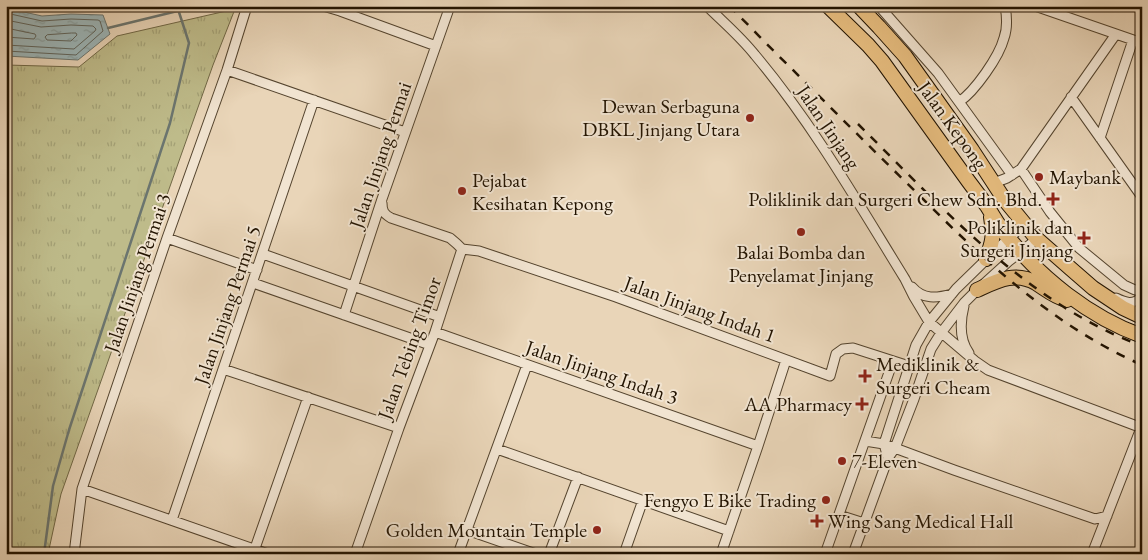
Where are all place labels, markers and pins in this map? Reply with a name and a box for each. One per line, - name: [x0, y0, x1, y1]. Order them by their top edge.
- place label: Dewan Serbaguna DBKL Jinjang Utara: [582, 93, 740, 142]
- marker: Dewan Serbaguna DBKL Jinjang Utara: [744, 112, 756, 124]
- place label: Maybank: [1049, 164, 1122, 190]
- place label: Pejabat Kesihatan Kepong: [472, 167, 613, 216]
- marker: Maybank: [1033, 171, 1045, 183]
- marker: Pejabat Kesihatan Kepong: [456, 185, 468, 197]
- place label: Poliklinik dan Surgeri Chew Sdn. Bhd.: [748, 186, 1042, 212]
- marker: Poliklinik dan Surgeri Chew Sdn. Bhd.: [1046, 192, 1060, 206]
- place label: Poliklinik dan Surgeri Jinjang: [960, 214, 1073, 263]
- marker: Balai Bomba dan Penyelamat Jinjang: [795, 226, 807, 238]
- marker: Poliklinik dan Surgeri Jinjang: [1077, 231, 1091, 245]
- place label: Balai Bomba dan Penyelamat Jinjang: [729, 239, 873, 288]
- place label: Mediklinik & Surgeri Cheam: [876, 351, 991, 400]
- marker: Mediklinik & Surgeri Cheam: [858, 369, 872, 383]
- place label: AA Pharmacy: [743, 391, 852, 417]
- marker: AA Pharmacy: [856, 398, 868, 410]
- place label: 7-Eleven: [852, 448, 918, 474]
- marker: 7-Eleven: [836, 455, 848, 467]
- place label: Fengyo E Bike Trading: [644, 487, 816, 513]
- marker: Fengyo E Bike Trading: [820, 494, 832, 506]
- place label: Wing Sang Medical Hall: [828, 508, 1013, 534]
- marker: Wing Sang Medical Hall: [810, 514, 824, 528]
- place label: Golden Mountain Temple: [386, 517, 587, 543]
- marker: Golden Mountain Temple: [591, 524, 603, 536]

